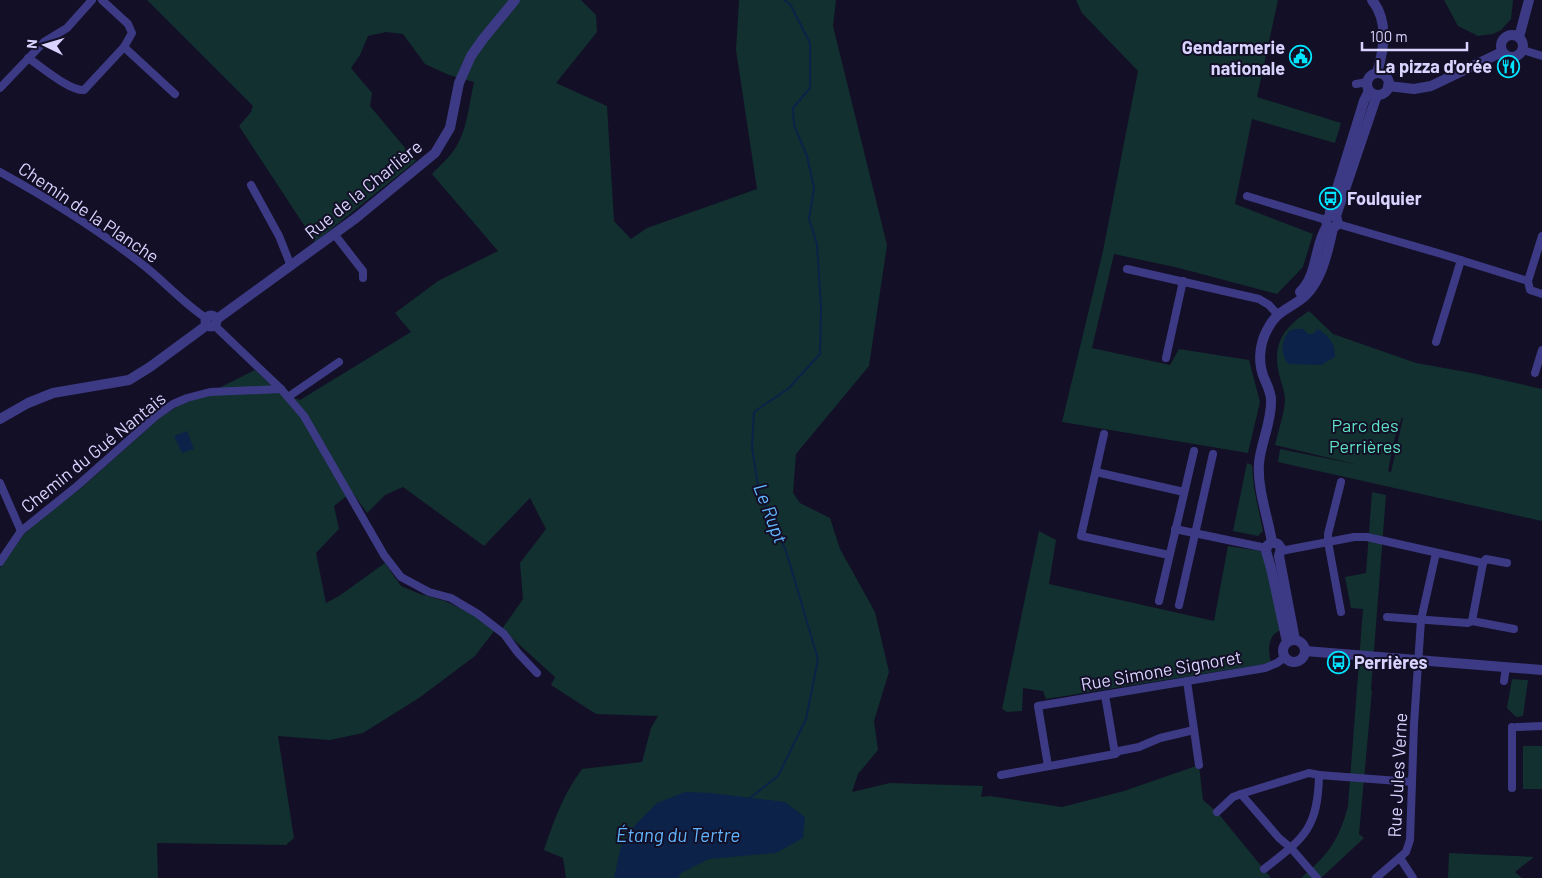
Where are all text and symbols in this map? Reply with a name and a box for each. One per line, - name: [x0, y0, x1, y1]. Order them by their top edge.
- north arrow: [20, 20, 70, 70]
- scale bar: [1362, 20, 1467, 52]
- text: 100 m: [1370, 27, 1408, 45]
- place label: Gendarmerie nationale: [1182, 36, 1285, 79]
- text: N: [23, 38, 40, 49]
- public building icon: Gendarmerie nationale: [1289, 45, 1313, 69]
- restaurant icon: La pizza d'orée: [1496, 54, 1520, 78]
- place label: La pizza d'orée: [1376, 55, 1492, 77]
- street label: Rue de la Charlière: [300, 135, 426, 243]
- street label: Chemin de la Planche: [14, 157, 164, 267]
- bus stop icon: Foulquier: [1319, 186, 1343, 210]
- place label: Foulquier: [1347, 187, 1422, 209]
- street label: Chemin du Gué Nantais: [16, 387, 170, 517]
- park label: Parc des Perrières: [1329, 414, 1401, 457]
- water label: Le Rupt: [749, 480, 793, 546]
- street label: Rue Simone Signoret: [1079, 645, 1243, 695]
- bus stop icon: Perrières: [1326, 650, 1350, 674]
- place label: Perrières: [1354, 651, 1428, 673]
- street label: Rue Jules Verne: [1383, 712, 1411, 838]
- water label: Étang du Tertre: [616, 823, 740, 846]

